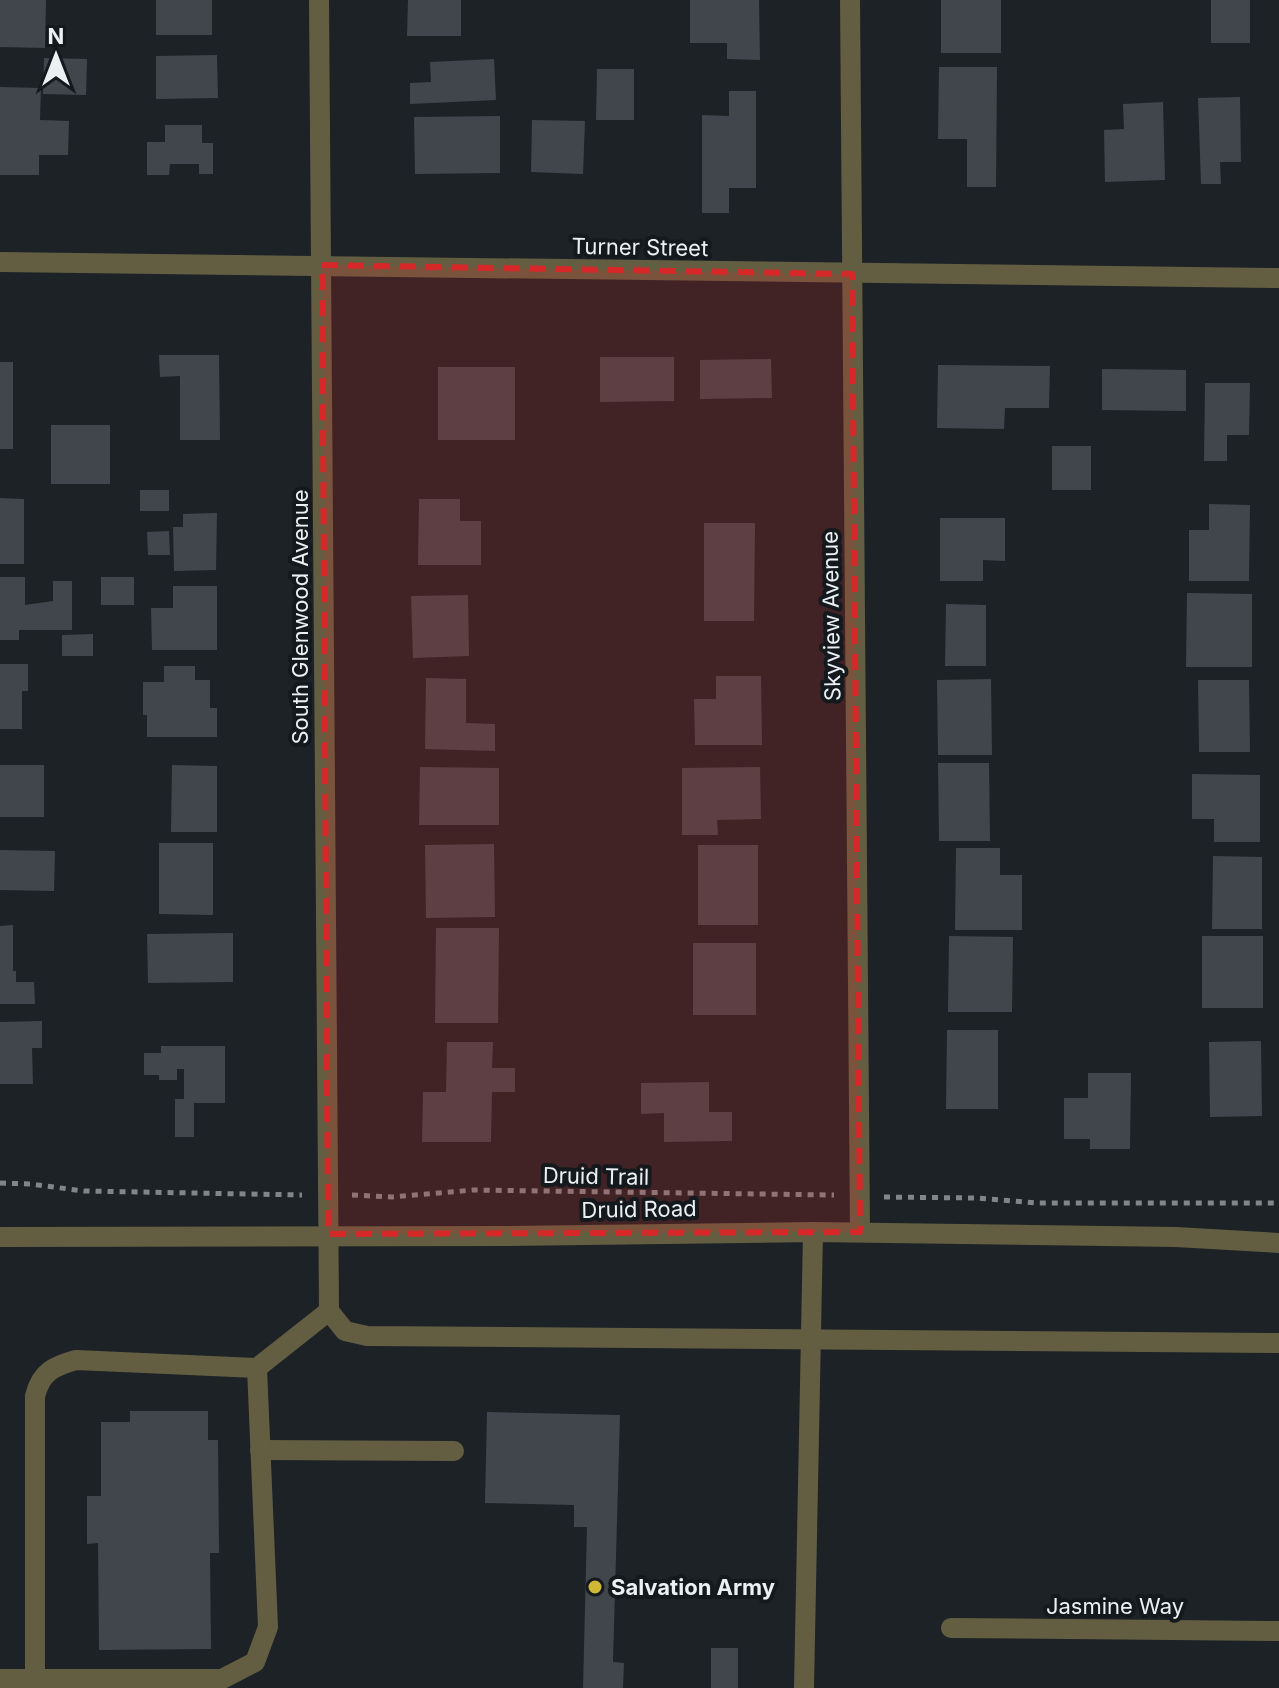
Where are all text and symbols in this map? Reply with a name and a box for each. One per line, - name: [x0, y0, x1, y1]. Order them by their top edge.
- north arrow: [16, 16, 96, 96]
- text: N: [48, 23, 64, 49]
- street label: Turner Street: [571, 233, 709, 261]
- street label: South Glenwood Avenue: [287, 489, 313, 745]
- street label: Skyview Avenue: [817, 531, 845, 701]
- street label: Druid Trail: [543, 1162, 649, 1190]
- street label: Druid Road: [581, 1195, 697, 1223]
- place label: Salvation Army: [611, 1574, 775, 1600]
- marker: Salvation Army: [586, 1578, 604, 1596]
- street label: Jasmine Way: [1046, 1593, 1184, 1619]

